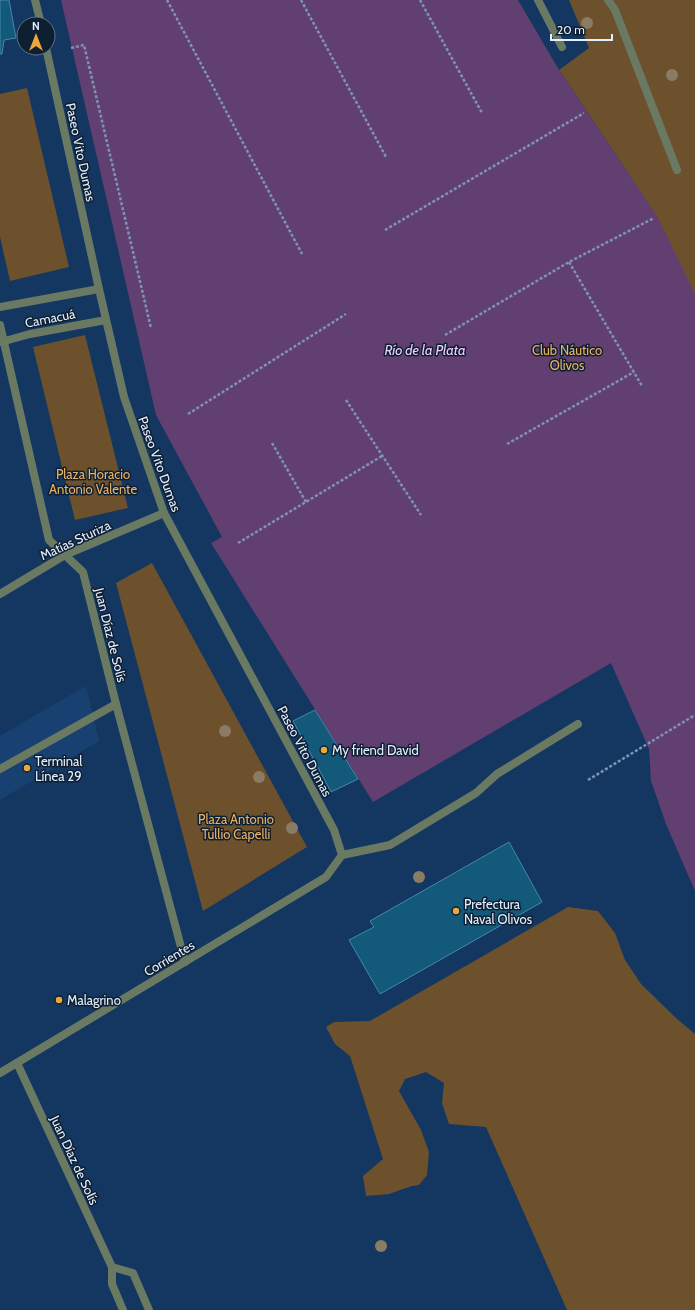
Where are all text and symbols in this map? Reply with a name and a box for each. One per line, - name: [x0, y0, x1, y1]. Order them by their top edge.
- north arrow: [16, 16, 56, 56]
- scale bar: [551, 16, 612, 42]
- text: N: [32, 19, 40, 33]
- text: 20 m: [557, 22, 585, 37]
- street label: Paseo Vito Dumas: [63, 101, 99, 203]
- street label: Camacuá: [24, 305, 77, 331]
- water label: Río de la Plata: [384, 341, 466, 359]
- park label: Club Náutico Olivos: [532, 342, 602, 373]
- street label: Paseo Vito Dumas: [135, 414, 185, 515]
- park label: Plaza Horacio Antonio Valente: [49, 466, 137, 497]
- street label: Matías Sturiza: [37, 516, 114, 563]
- street label: Juan Díaz de Solís: [91, 585, 131, 684]
- street label: Paseo Vito Dumas: [274, 703, 336, 800]
- place label: My friend David: [332, 742, 419, 758]
- marker: My friend David: [319, 745, 329, 755]
- place label: Terminal Línea 29: [35, 753, 82, 784]
- marker: Terminal Línea 29: [22, 763, 32, 773]
- park label: Plaza Antonio Tullio Capelli: [198, 811, 274, 842]
- place label: Prefectura Naval Olivos: [464, 896, 533, 927]
- marker: Prefectura Naval Olivos: [451, 906, 461, 916]
- street label: Corrientes: [141, 936, 198, 979]
- place label: Malagrino: [67, 992, 121, 1008]
- marker: Malagrino: [54, 995, 64, 1005]
- street label: Juan Díaz de Solís: [47, 1112, 103, 1208]

